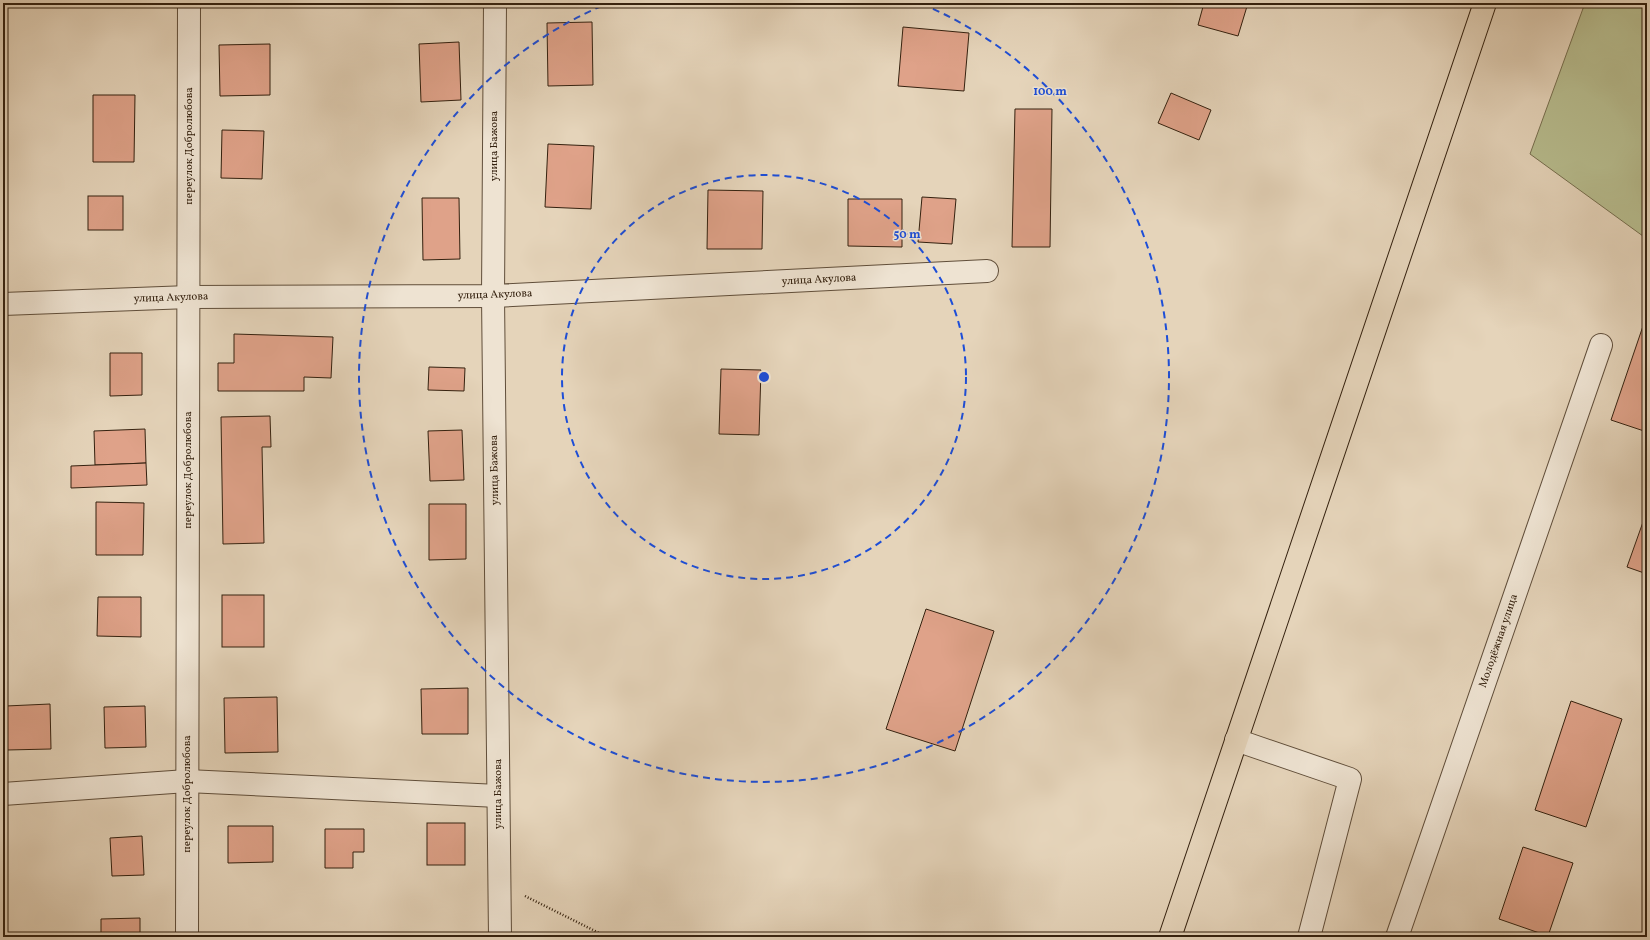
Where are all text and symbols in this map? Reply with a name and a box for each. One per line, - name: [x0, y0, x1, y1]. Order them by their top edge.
- text: 100 m: [1033, 84, 1067, 100]
- street label: переулок Добролюбова: [182, 87, 197, 205]
- street label: улица Бажова: [487, 110, 502, 181]
- text: 50 m: [893, 227, 921, 243]
- street label: улица Акулова: [781, 271, 857, 289]
- street label: улица Акулова: [457, 286, 533, 304]
- street label: улица Акулова: [133, 289, 209, 307]
- centre of rings: [757, 370, 771, 384]
- street label: переулок Добролюбова: [181, 411, 196, 529]
- street label: улица Бажова: [487, 434, 503, 505]
- street label: Молодёжная улица: [1476, 592, 1522, 690]
- street label: переулок Добролюбова: [180, 735, 195, 853]
- street label: улица Бажова: [491, 758, 506, 829]

